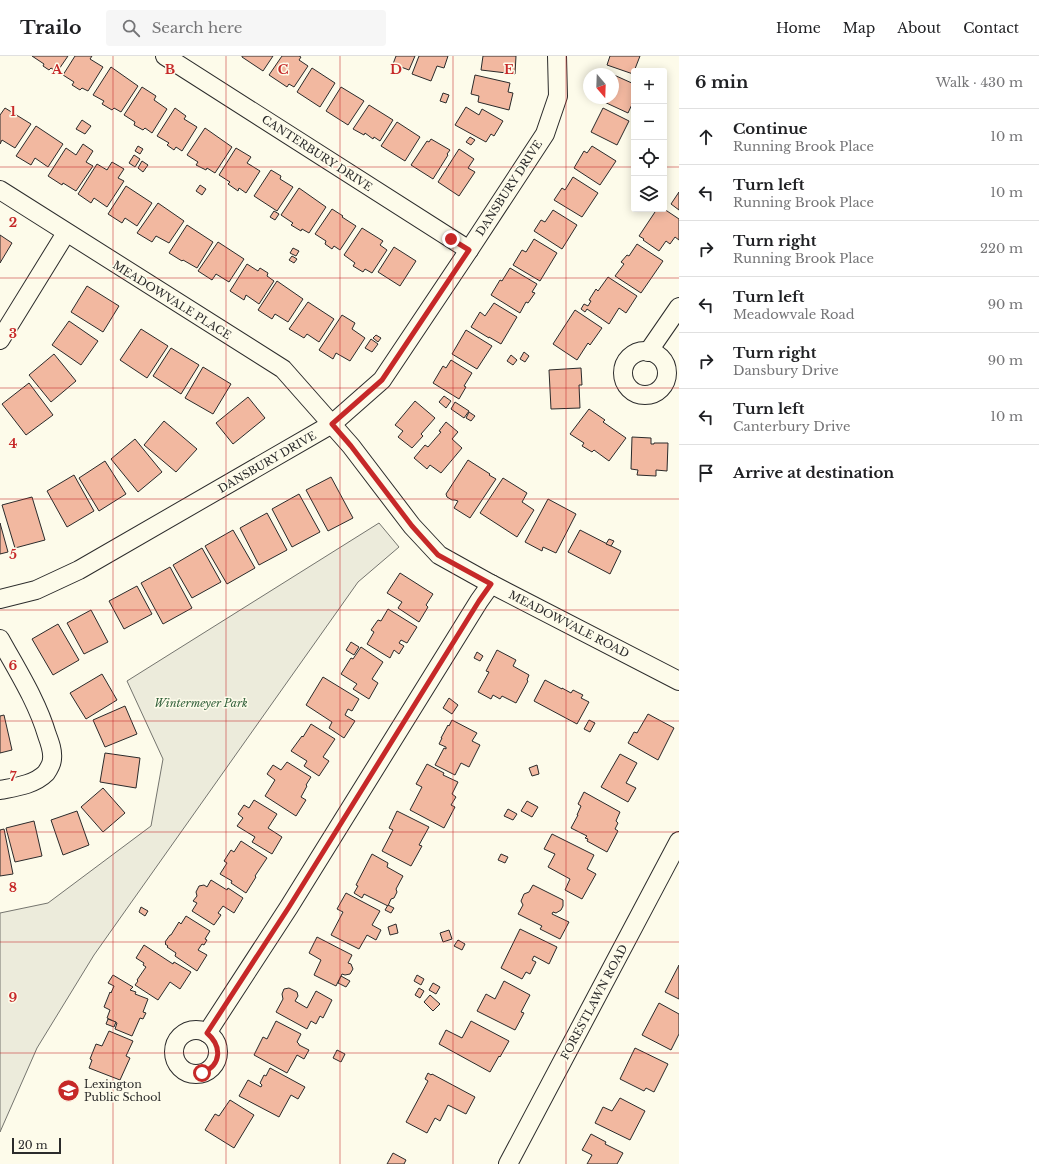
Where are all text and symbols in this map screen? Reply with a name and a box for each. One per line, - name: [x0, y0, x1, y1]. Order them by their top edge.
- search box: [106, 10, 386, 46]
- text: Trailo: [20, 16, 82, 39]
- icon: search: [120, 17, 142, 39]
- text: Search here: [152, 18, 242, 37]
- text: Home: [776, 19, 821, 37]
- text: Map: [843, 19, 875, 37]
- text: About: [897, 19, 941, 37]
- text: Contact: [963, 19, 1019, 37]
- text: A: [51, 61, 63, 78]
- text: B: [165, 61, 175, 78]
- text: C: [278, 61, 289, 78]
- text: D: [390, 61, 402, 78]
- text: E: [504, 61, 514, 78]
- north arrow: [583, 68, 619, 104]
- map controls: [631, 68, 667, 212]
- button: +: [631, 68, 667, 104]
- text: 6 min: [695, 72, 748, 93]
- text: Walk · 430 m: [936, 74, 1023, 91]
- text: 1: [10, 103, 16, 120]
- button: −: [631, 104, 667, 140]
- street label: CANTERBURY DRIVE: [259, 112, 375, 194]
- text: Continue: [733, 119, 808, 138]
- icon: ahead: [695, 126, 717, 148]
- text: 10 m: [990, 128, 1023, 145]
- street label: DANSBURY DRIVE: [473, 138, 545, 238]
- text: Running Brook Place: [733, 138, 874, 155]
- button: locate: [631, 140, 667, 176]
- text: Turn left: [733, 175, 804, 194]
- button: layers: [631, 176, 667, 212]
- icon: left: [695, 182, 717, 204]
- text: 10 m: [990, 184, 1023, 201]
- text: Running Brook Place: [733, 194, 874, 211]
- text: 2: [9, 214, 17, 231]
- route end: [442, 230, 460, 248]
- text: Turn right: [733, 231, 816, 250]
- icon: right: [695, 238, 717, 260]
- text: 220 m: [980, 240, 1023, 257]
- text: Running Brook Place: [733, 250, 874, 267]
- street label: MEADOWVALE PLACE: [110, 258, 234, 342]
- text: Turn left: [733, 287, 804, 306]
- icon: left: [695, 294, 717, 316]
- text: 90 m: [988, 296, 1023, 313]
- text: Meadowvale Road: [733, 306, 855, 323]
- text: 3: [9, 325, 17, 342]
- text: Turn right: [733, 343, 816, 362]
- icon: right: [695, 350, 717, 372]
- text: 90 m: [988, 352, 1023, 369]
- text: Dansbury Drive: [733, 362, 839, 379]
- text: Turn left: [733, 399, 804, 418]
- icon: left: [695, 406, 717, 428]
- text: 10 m: [990, 408, 1023, 425]
- text: Canterbury Drive: [733, 418, 850, 435]
- street label: DANSBURY DRIVE: [215, 428, 319, 496]
- text: 4: [9, 435, 18, 452]
- icon: arrive: [695, 462, 717, 484]
- text: Arrive at destination: [733, 463, 894, 482]
- text: 5: [9, 546, 17, 563]
- street label: MEADOWVALE ROAD: [506, 587, 632, 661]
- text: 6: [9, 657, 18, 674]
- park label: Wintermeyer Park: [154, 696, 248, 710]
- text: 7: [10, 768, 17, 785]
- text: 8: [9, 879, 17, 896]
- street label: FORESTLAWN ROAD: [558, 942, 630, 1062]
- text: 9: [9, 989, 18, 1006]
- route start: [193, 1064, 211, 1082]
- school or university icon: Lexington Public School: [55, 1077, 81, 1103]
- place label: Lexington Public School: [84, 1077, 161, 1104]
- scale bar: [12, 1136, 61, 1155]
- text: 20 m: [18, 1138, 48, 1152]

